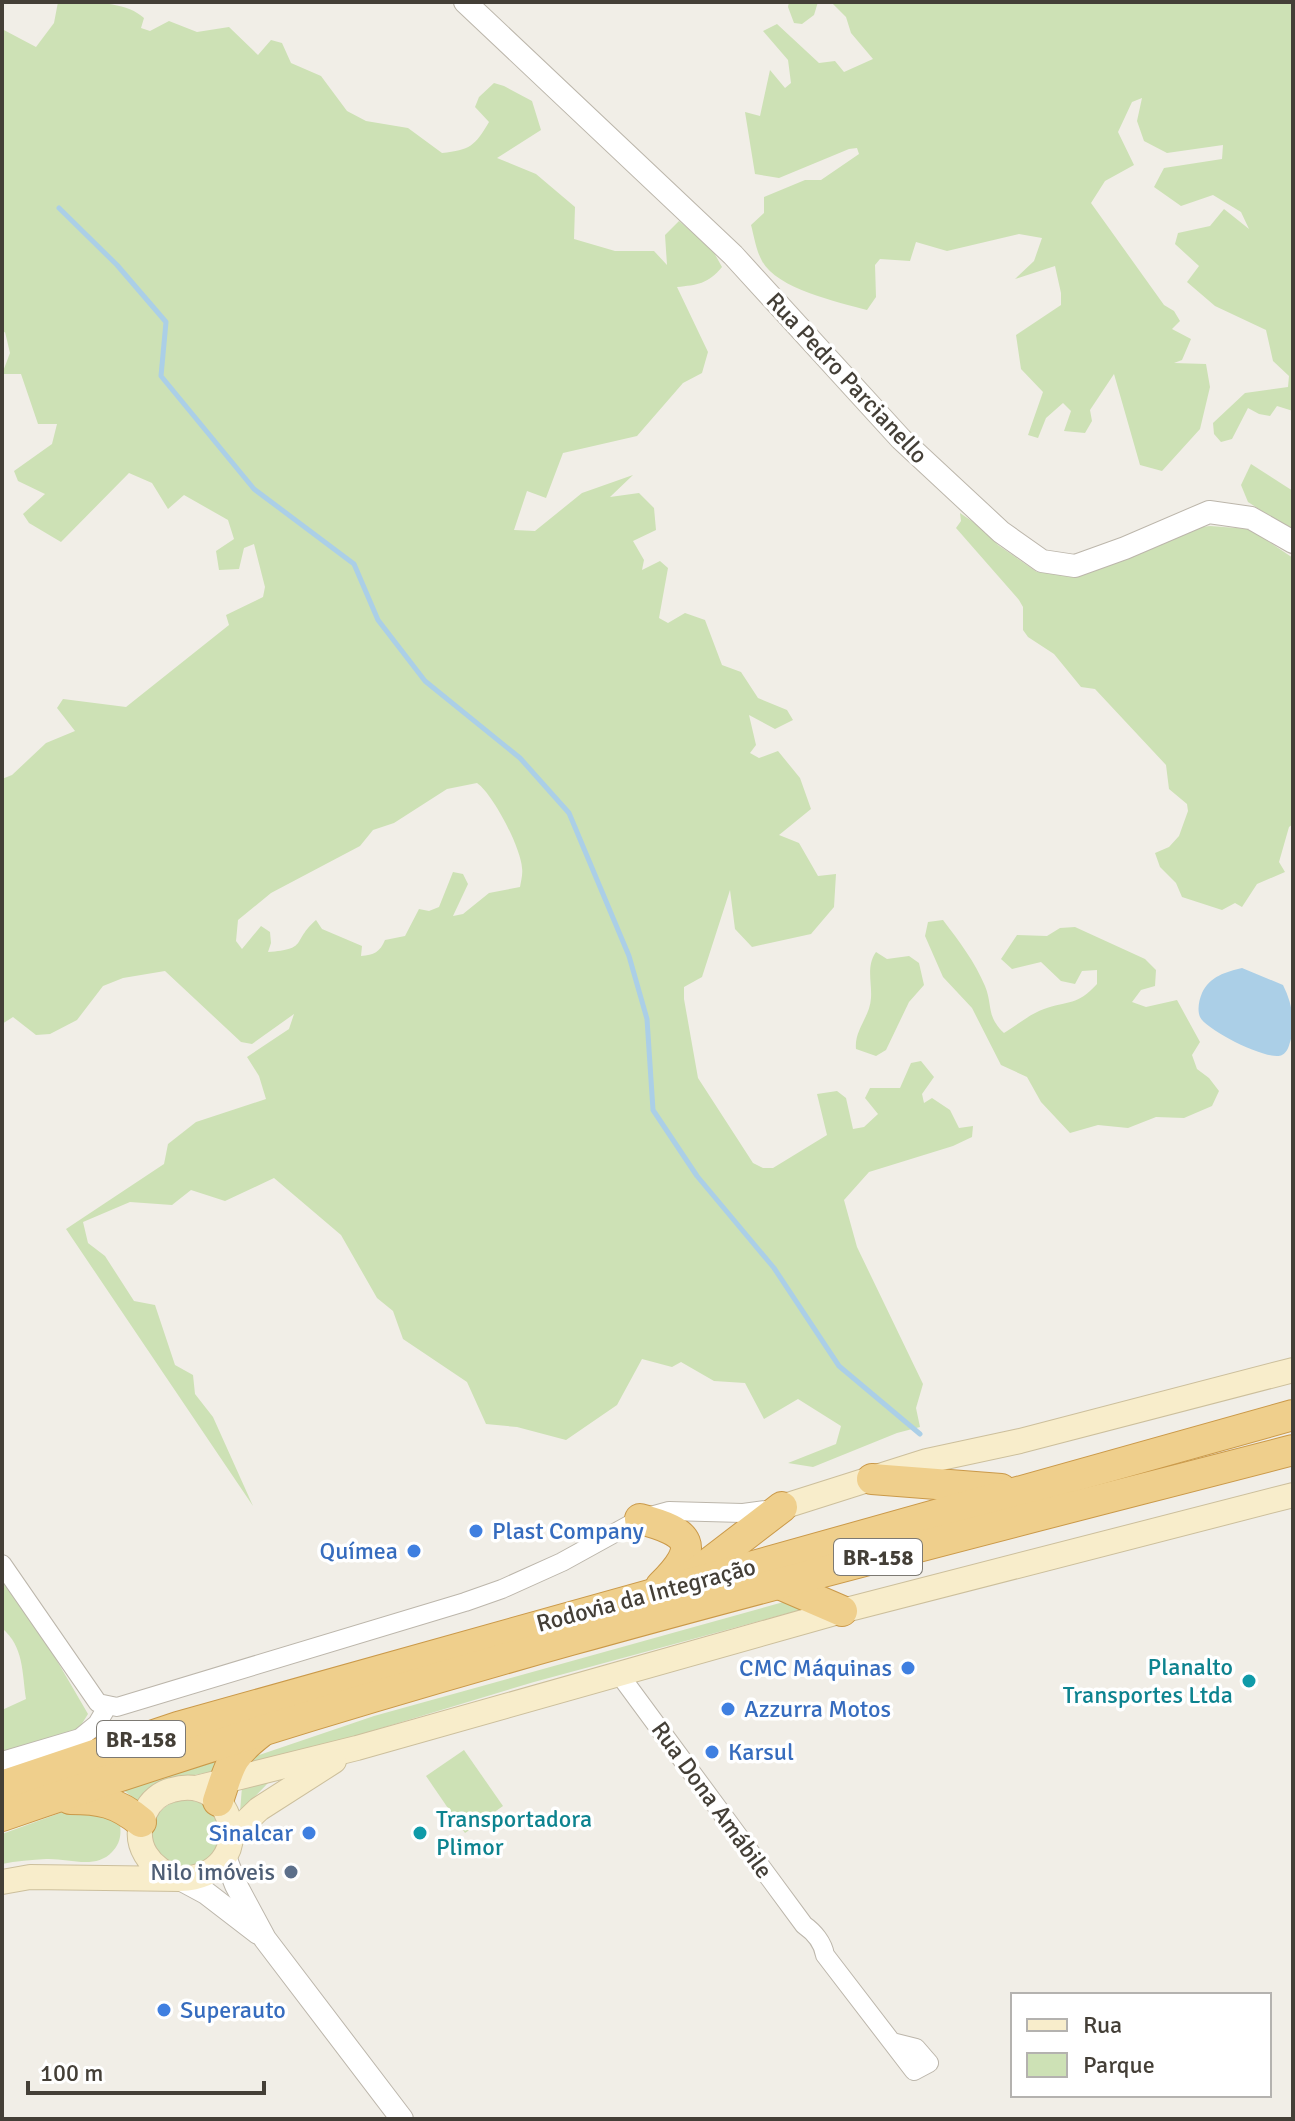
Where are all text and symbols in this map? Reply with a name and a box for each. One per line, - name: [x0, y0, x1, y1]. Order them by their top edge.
- street label: Rua Pedro Parcianello: [760, 286, 934, 470]
- place label: Plast Company: [492, 1516, 644, 1546]
- marker: Plast Company: [467, 1522, 485, 1540]
- place label: Químea: [320, 1536, 398, 1566]
- road number: BR-158: [834, 1539, 922, 1575]
- marker: Químea: [405, 1542, 423, 1560]
- street label: Rodovia da Integração: [533, 1551, 759, 1639]
- place label: Planalto Transportes Ltda: [1063, 1652, 1233, 1710]
- place label: CMC Máquinas: [739, 1653, 892, 1683]
- marker: CMC Máquinas: [899, 1659, 917, 1677]
- marker: Planalto Transportes Ltda: [1240, 1672, 1258, 1690]
- place label: Azzurra Motos: [744, 1694, 891, 1724]
- marker: Azzurra Motos: [719, 1700, 737, 1718]
- street label: Rua Dona Amábile: [645, 1716, 779, 1884]
- road number: BR-158: [97, 1721, 185, 1757]
- place label: Karsul: [728, 1737, 794, 1767]
- marker: Karsul: [703, 1743, 721, 1761]
- place label: Transportadora Plimor: [436, 1804, 592, 1862]
- place label: Sinalcar: [209, 1818, 293, 1848]
- marker: Sinalcar: [300, 1824, 318, 1842]
- marker: Transportadora Plimor: [411, 1824, 429, 1842]
- place label: Nilo imóveis: [150, 1857, 275, 1887]
- marker: Nilo imóveis: [282, 1863, 300, 1881]
- legend: [1011, 1993, 1271, 2097]
- place label: Superauto: [180, 1995, 286, 2025]
- marker: Superauto: [155, 2001, 173, 2019]
- text: Rua: [1083, 2010, 1122, 2040]
- scale bar: [28, 2045, 264, 2095]
- text: Parque: [1083, 2050, 1155, 2080]
- text: 100 m: [40, 2058, 103, 2088]

